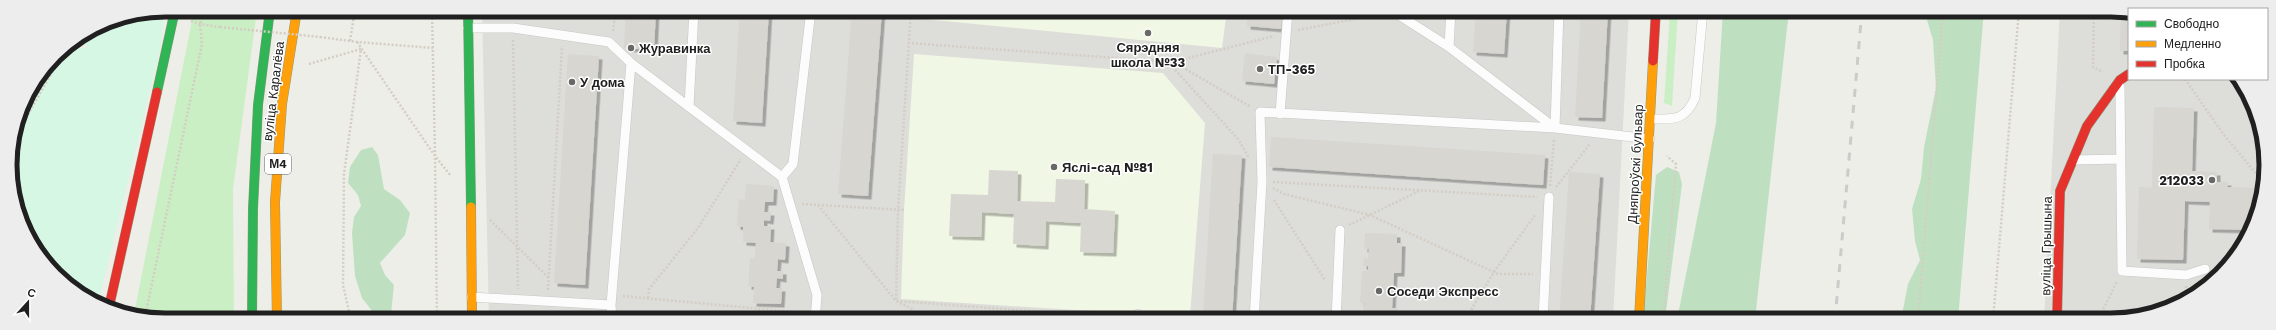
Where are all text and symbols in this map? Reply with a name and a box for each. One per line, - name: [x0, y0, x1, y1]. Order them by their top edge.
- legend: [2128, 8, 2268, 80]
- text: Свободно: [2164, 17, 2219, 31]
- marker: Сярэдняя школа №33: [1143, 28, 1153, 38]
- text: Медленно: [2164, 37, 2221, 51]
- street label: вуліца Каралёва: [260, 40, 287, 142]
- place label: Сярэдняя школа №33: [1111, 40, 1186, 70]
- place label: Журавинка: [638, 41, 711, 56]
- marker: Журавинка: [626, 43, 636, 53]
- text: Пробка: [2164, 57, 2205, 71]
- place label: ТП-365: [1268, 62, 1315, 77]
- marker: ТП-365: [1255, 64, 1265, 74]
- place label: У дома: [580, 75, 625, 90]
- marker: У дома: [567, 77, 577, 87]
- street label: Дняпроўскі бульвар: [1625, 104, 1646, 224]
- road number: М4: [265, 154, 291, 174]
- place label: Яслі-сад №81: [1062, 160, 1153, 175]
- marker: Яслі-сад №81: [1049, 162, 1059, 172]
- place label: 212033: [2159, 173, 2204, 188]
- marker: 212033: [2207, 175, 2217, 185]
- street label: вуліца Грышына: [2038, 195, 2055, 296]
- north arrow: [8, 282, 48, 322]
- place label: Соседи Экспресс: [1387, 284, 1499, 299]
- text: С: [25, 286, 37, 301]
- marker: Соседи Экспресс: [1374, 286, 1384, 296]

